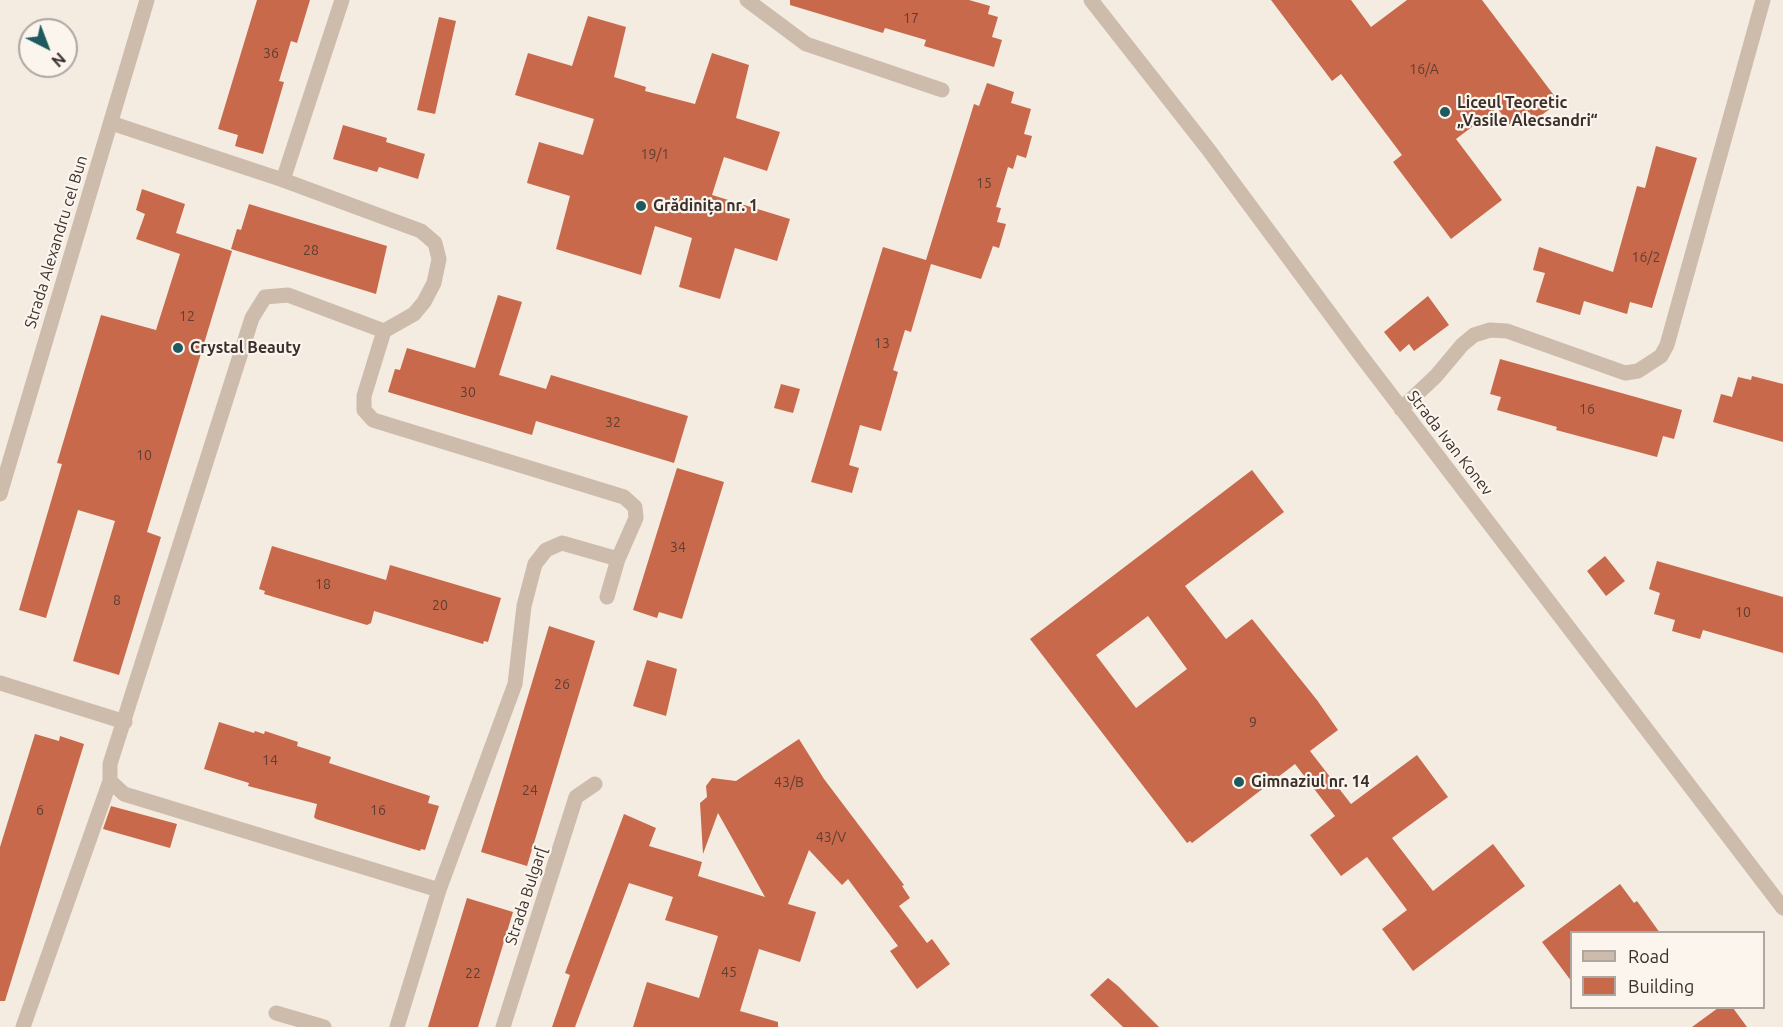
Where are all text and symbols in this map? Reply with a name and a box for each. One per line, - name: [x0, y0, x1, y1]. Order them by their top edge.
- house number: 17: [903, 10, 919, 26]
- north arrow: [18, 18, 78, 78]
- house number: 36: [263, 45, 279, 61]
- text: N: [48, 49, 69, 71]
- house number: 16/A: [1409, 61, 1439, 77]
- place label: Liceul Teoretic „Vasile Alecsandri“: [1457, 93, 1598, 131]
- marker: Liceul Teoretic „Vasile Alecsandri“: [1438, 105, 1452, 119]
- house number: 19/1: [641, 146, 669, 162]
- street label: Strada Alexandru cel Bun: [21, 153, 91, 331]
- house number: 15: [976, 175, 992, 191]
- place label: Grădinița nr. 1: [653, 196, 758, 216]
- marker: Grădinița nr. 1: [634, 199, 648, 213]
- house number: 28: [303, 242, 319, 258]
- house number: 16/2: [1632, 249, 1660, 265]
- house number: 12: [179, 308, 195, 324]
- house number: 13: [874, 335, 890, 351]
- place label: Crystal Beauty: [190, 338, 301, 358]
- marker: Crystal Beauty: [171, 341, 185, 355]
- house number: 30: [460, 384, 476, 400]
- street label: Strada Ivan Konev: [1403, 387, 1497, 499]
- house number: 16: [1579, 401, 1595, 417]
- house number: 32: [605, 414, 621, 430]
- house number: 10: [136, 447, 152, 463]
- house number: 34: [670, 539, 686, 555]
- house number: 18: [315, 576, 331, 592]
- house number: 8: [113, 592, 121, 608]
- house number: 20: [432, 597, 448, 613]
- house number: 10: [1735, 604, 1751, 620]
- house number: 26: [554, 676, 570, 692]
- house number: 9: [1249, 714, 1257, 730]
- house number: 14: [262, 752, 278, 768]
- place label: Gimnaziul nr. 14: [1251, 772, 1369, 792]
- house number: 43/B: [774, 774, 804, 790]
- marker: Gimnaziul nr. 14: [1232, 775, 1246, 789]
- house number: 24: [522, 782, 538, 798]
- house number: 6: [36, 802, 44, 818]
- house number: 16: [370, 802, 386, 818]
- house number: 43/V: [816, 829, 846, 845]
- street label: Strada Bulgar[: [501, 844, 551, 948]
- legend: [1570, 931, 1765, 1009]
- text: Road: [1628, 946, 1670, 966]
- house number: 45: [721, 964, 737, 980]
- house number: 22: [465, 965, 481, 981]
- text: Building: [1628, 976, 1694, 996]

